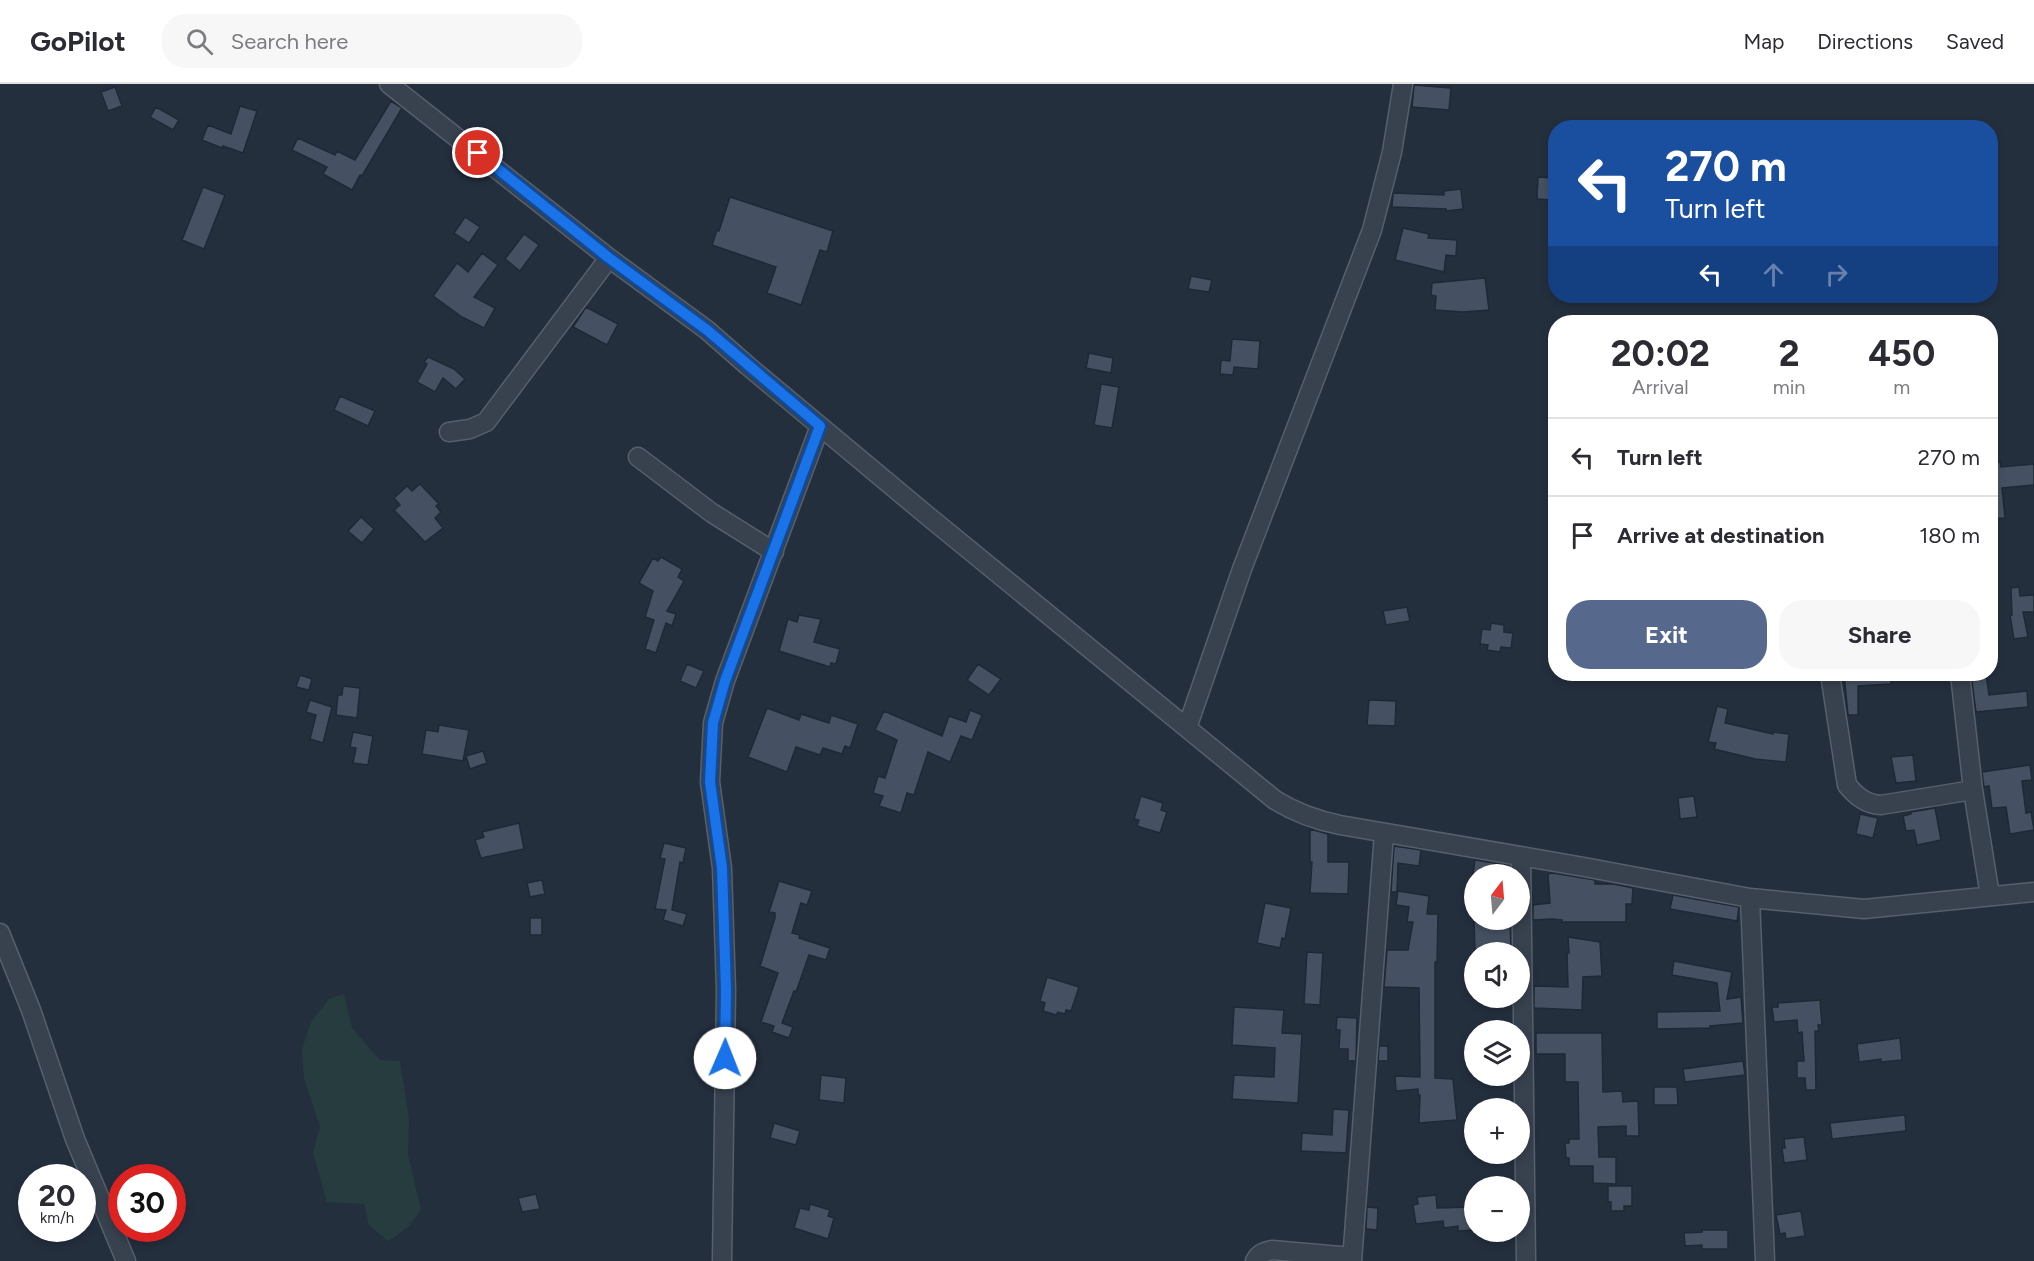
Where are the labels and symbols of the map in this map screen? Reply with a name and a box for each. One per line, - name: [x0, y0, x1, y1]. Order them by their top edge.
- pin: [452, 127, 503, 178]
- north arrow: [1464, 864, 1530, 930]
- position arrow: [693, 1026, 757, 1090]
- speed limit sign: 30: [108, 1164, 186, 1242]

